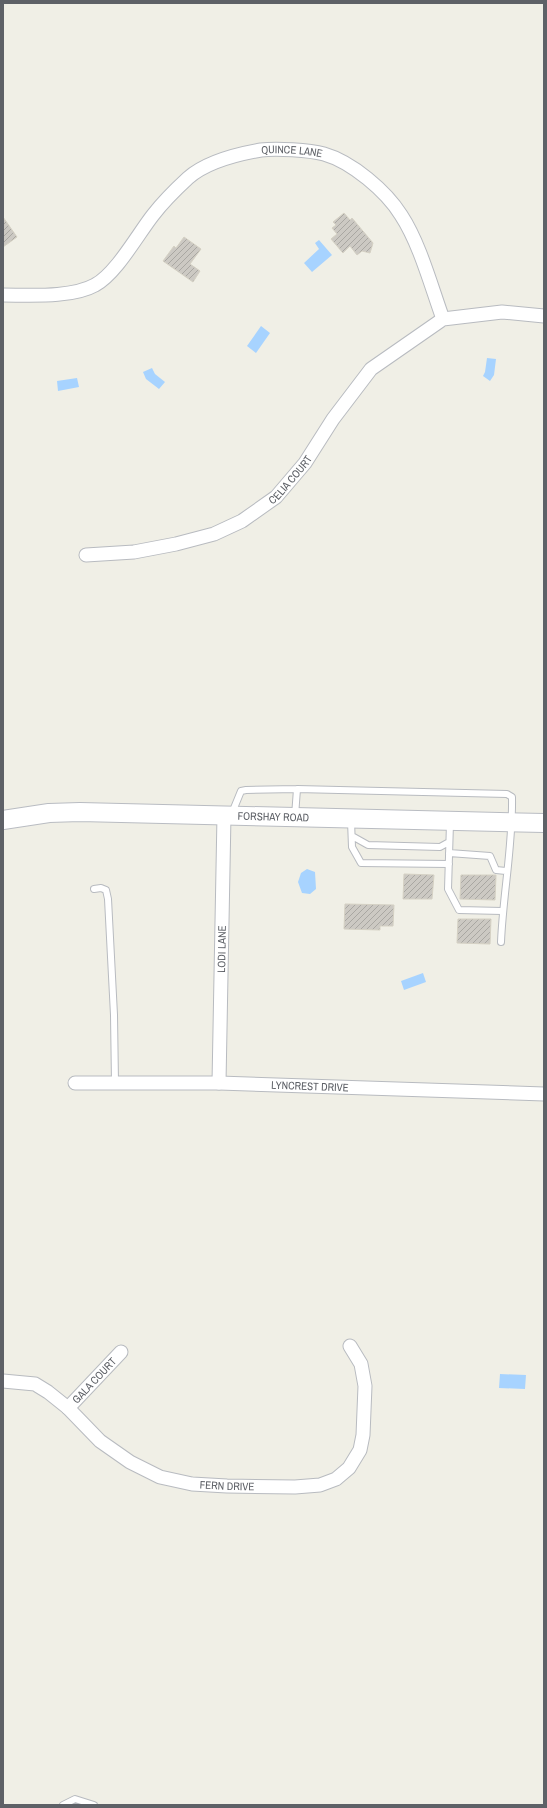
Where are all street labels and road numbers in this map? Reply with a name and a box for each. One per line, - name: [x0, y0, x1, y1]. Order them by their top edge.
- street label: QUINCE LANE: [261, 142, 324, 160]
- street label: CELIA COURT: [266, 452, 315, 507]
- street label: FORSHAY ROAD: [238, 809, 309, 824]
- street label: LODI LANE: [214, 925, 229, 973]
- street label: LYNCREST DRIVE: [271, 1078, 349, 1094]
- street label: GALA COURT: [69, 1354, 119, 1406]
- street label: FERN DRIVE: [199, 1477, 254, 1493]

